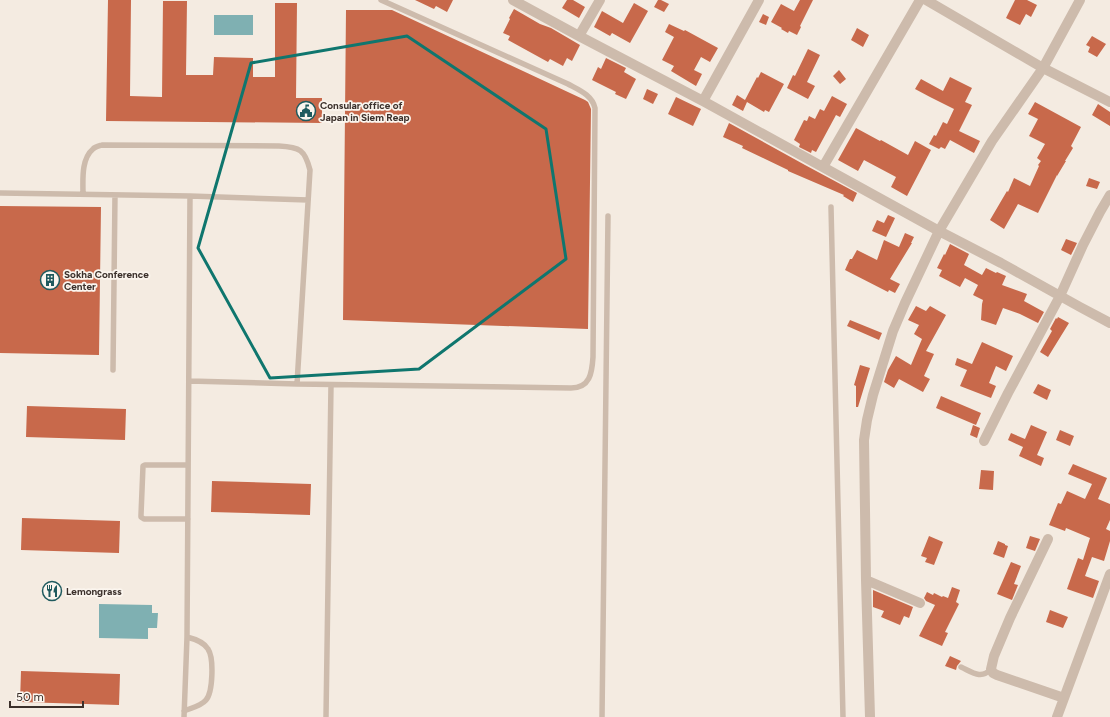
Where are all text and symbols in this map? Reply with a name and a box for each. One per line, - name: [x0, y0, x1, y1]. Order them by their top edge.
- place label: Consular office of Japan in Siem Reap: [320, 99, 410, 124]
- public building icon: Consular office of Japan in Siem Reap: [295, 100, 317, 122]
- place label: Sokha Conference Center: [64, 268, 149, 293]
- building icon: Sokha Conference Center: [39, 269, 61, 291]
- restaurant icon: Lemongrass: [41, 580, 63, 602]
- place label: Lemongrass: [66, 585, 122, 598]
- scale bar: [10, 683, 83, 709]
- text: 50 m: [16, 690, 44, 704]

